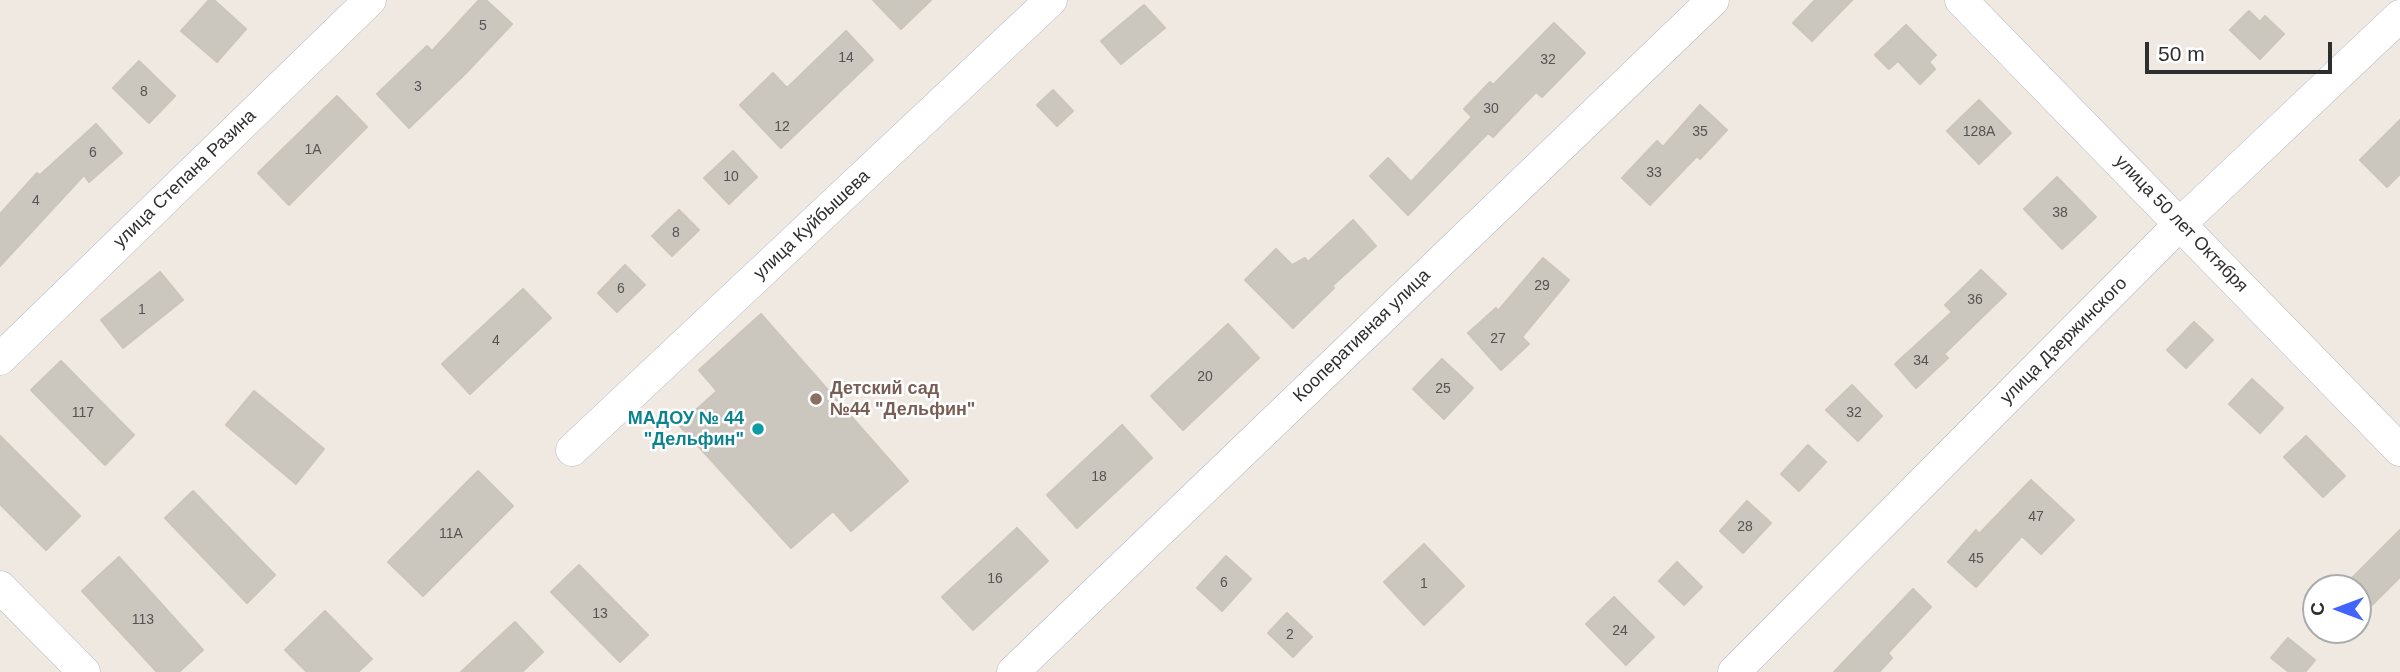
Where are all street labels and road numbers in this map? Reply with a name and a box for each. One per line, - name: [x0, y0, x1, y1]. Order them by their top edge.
- street label: улица Степана Разина: [109, 105, 261, 253]
- street label: улица 50 лет Октября: [2110, 151, 2252, 297]
- street label: улица Куйбышева: [749, 166, 875, 284]
- street label: Кооперативная улица: [1289, 265, 1435, 407]
- street label: улица Дзержинского: [1996, 273, 2132, 409]

